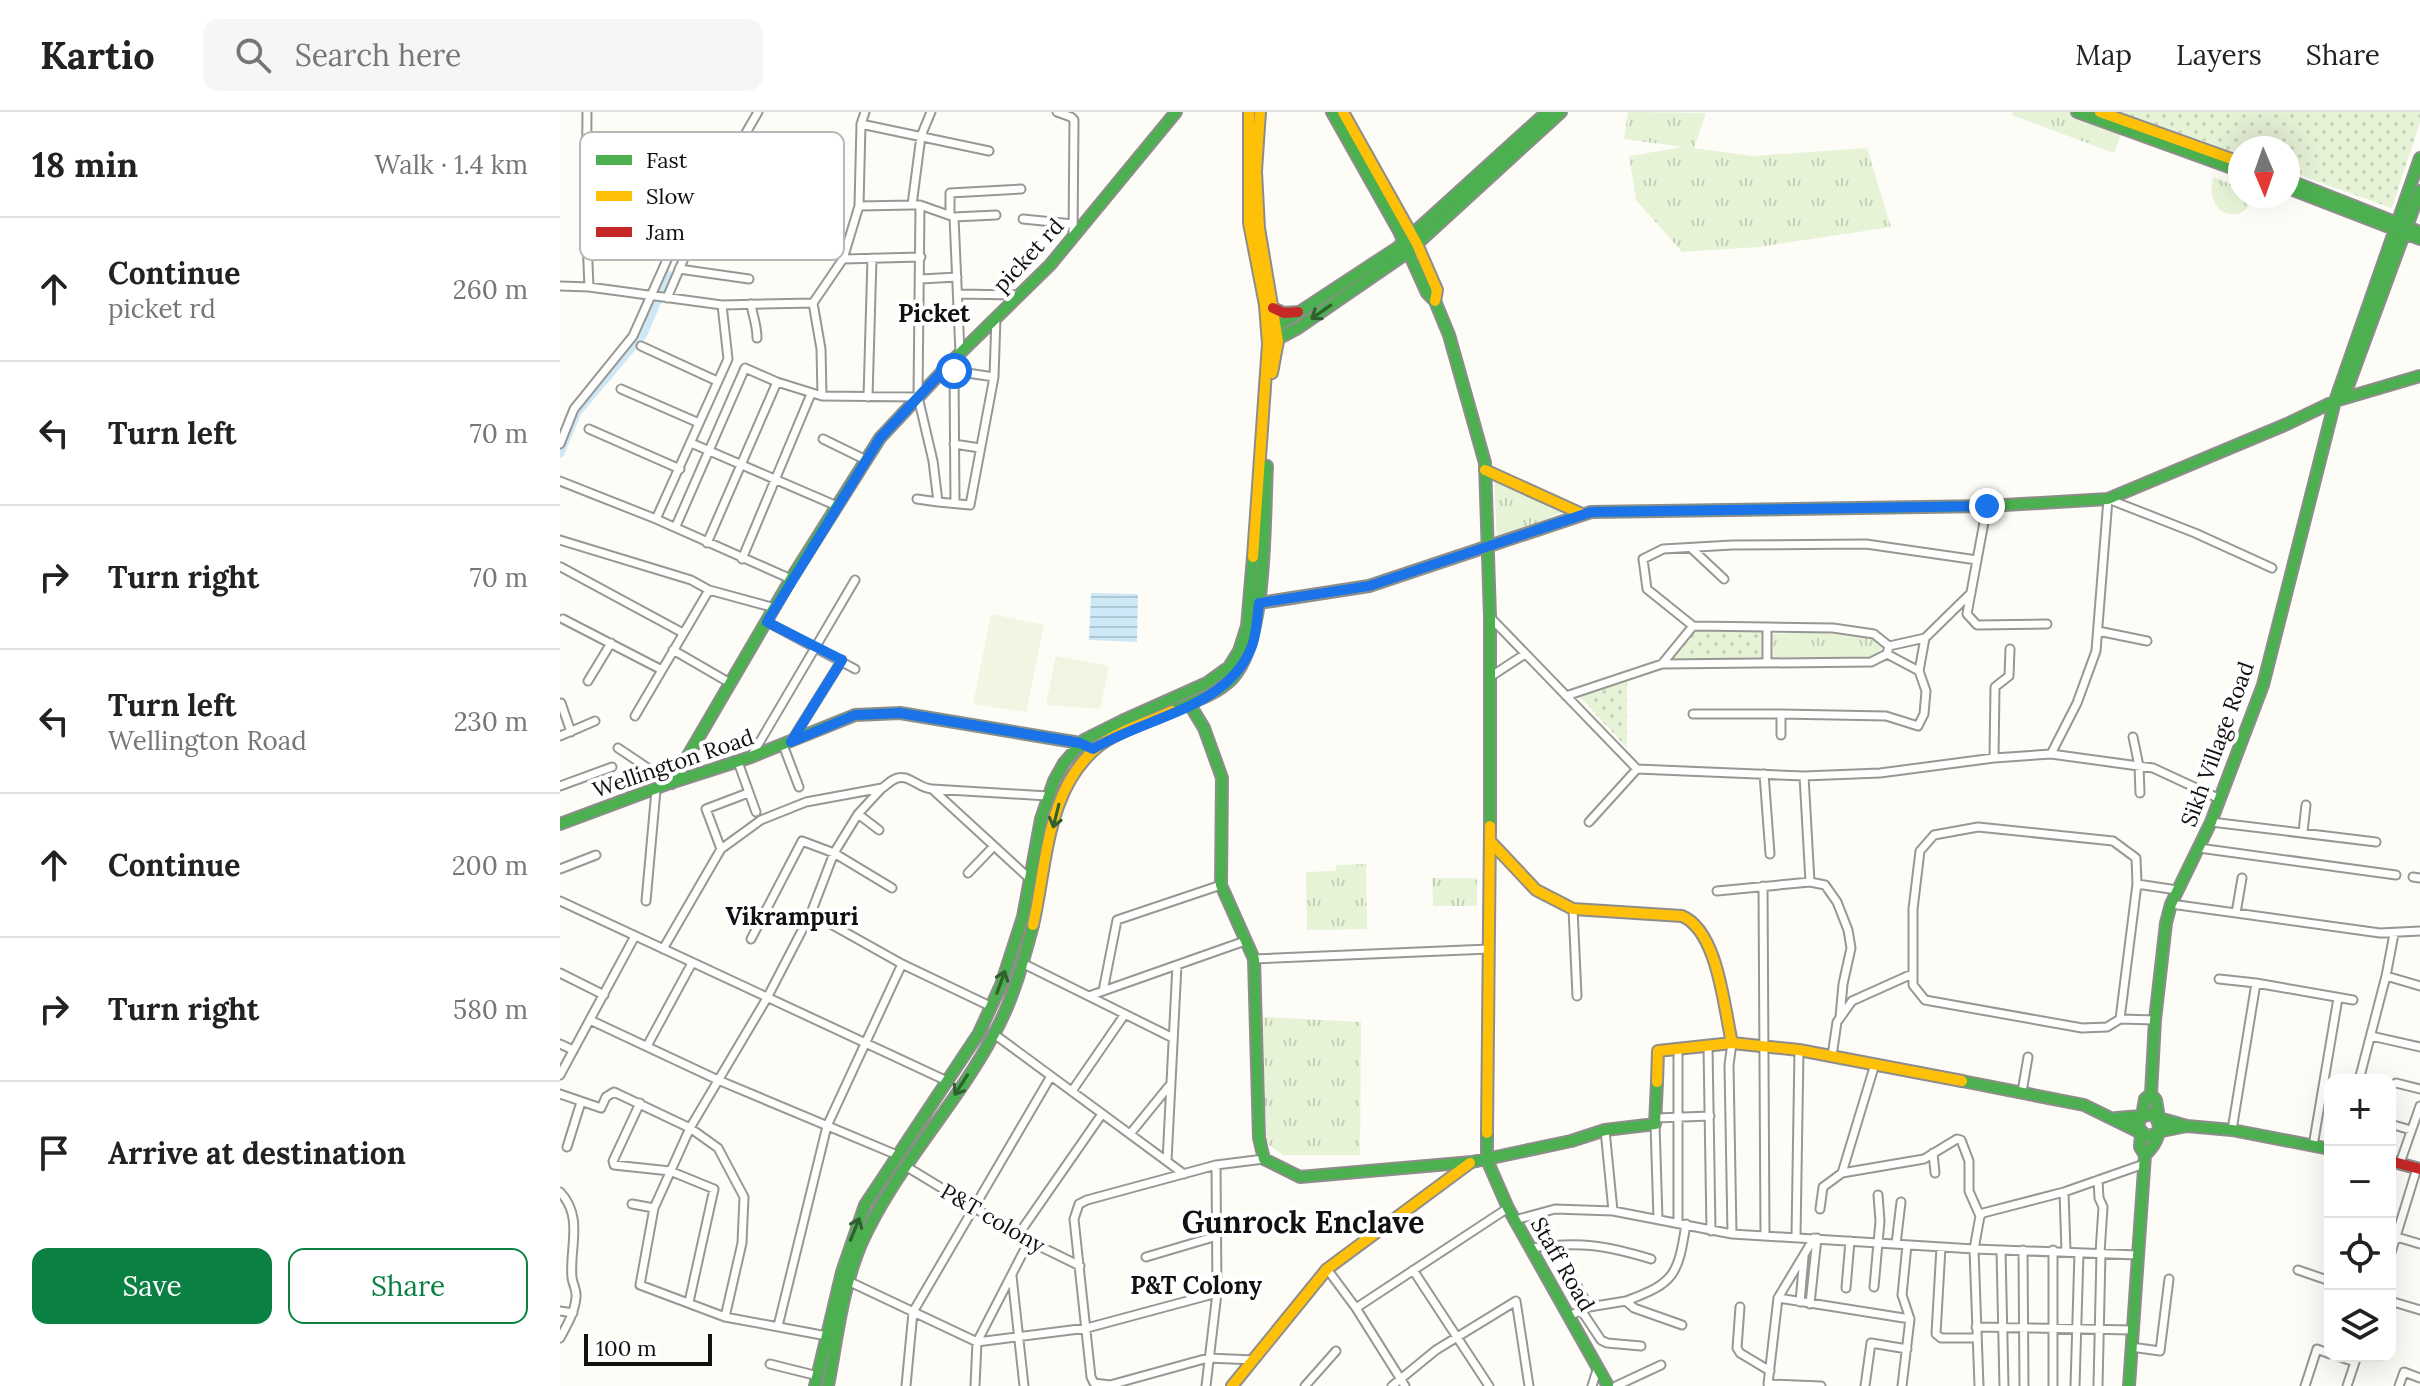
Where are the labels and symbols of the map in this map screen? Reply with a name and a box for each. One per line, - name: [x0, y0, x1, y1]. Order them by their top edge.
- legend: [580, 132, 844, 260]
- north arrow: [2228, 136, 2300, 208]
- text: Fast: [646, 146, 688, 174]
- text: Slow: [646, 182, 695, 210]
- street label: picket rd: [987, 212, 1069, 298]
- text: Jam: [645, 218, 685, 246]
- district label: Picket: [898, 298, 971, 329]
- one-way arrow: [1311, 304, 1333, 320]
- route start: [936, 353, 972, 389]
- route end: [1969, 488, 2005, 524]
- street label: Sikh Village Road: [2174, 658, 2260, 830]
- street label: Wellington Road: [589, 722, 757, 804]
- one-way arrow: [1048, 803, 1063, 829]
- district label: Vikrampuri: [725, 901, 859, 932]
- one-way arrow: [995, 971, 1009, 995]
- one-way arrow: [952, 1073, 968, 1096]
- street label: P&T colony: [936, 1177, 1051, 1259]
- district label: Gunrock Enclave: [1182, 1203, 1424, 1241]
- street label: Staff Road: [1525, 1212, 1601, 1316]
- one-way arrow: [849, 1217, 863, 1242]
- district label: P&T Colony: [1130, 1270, 1263, 1301]
- scale bar: [584, 1330, 712, 1366]

